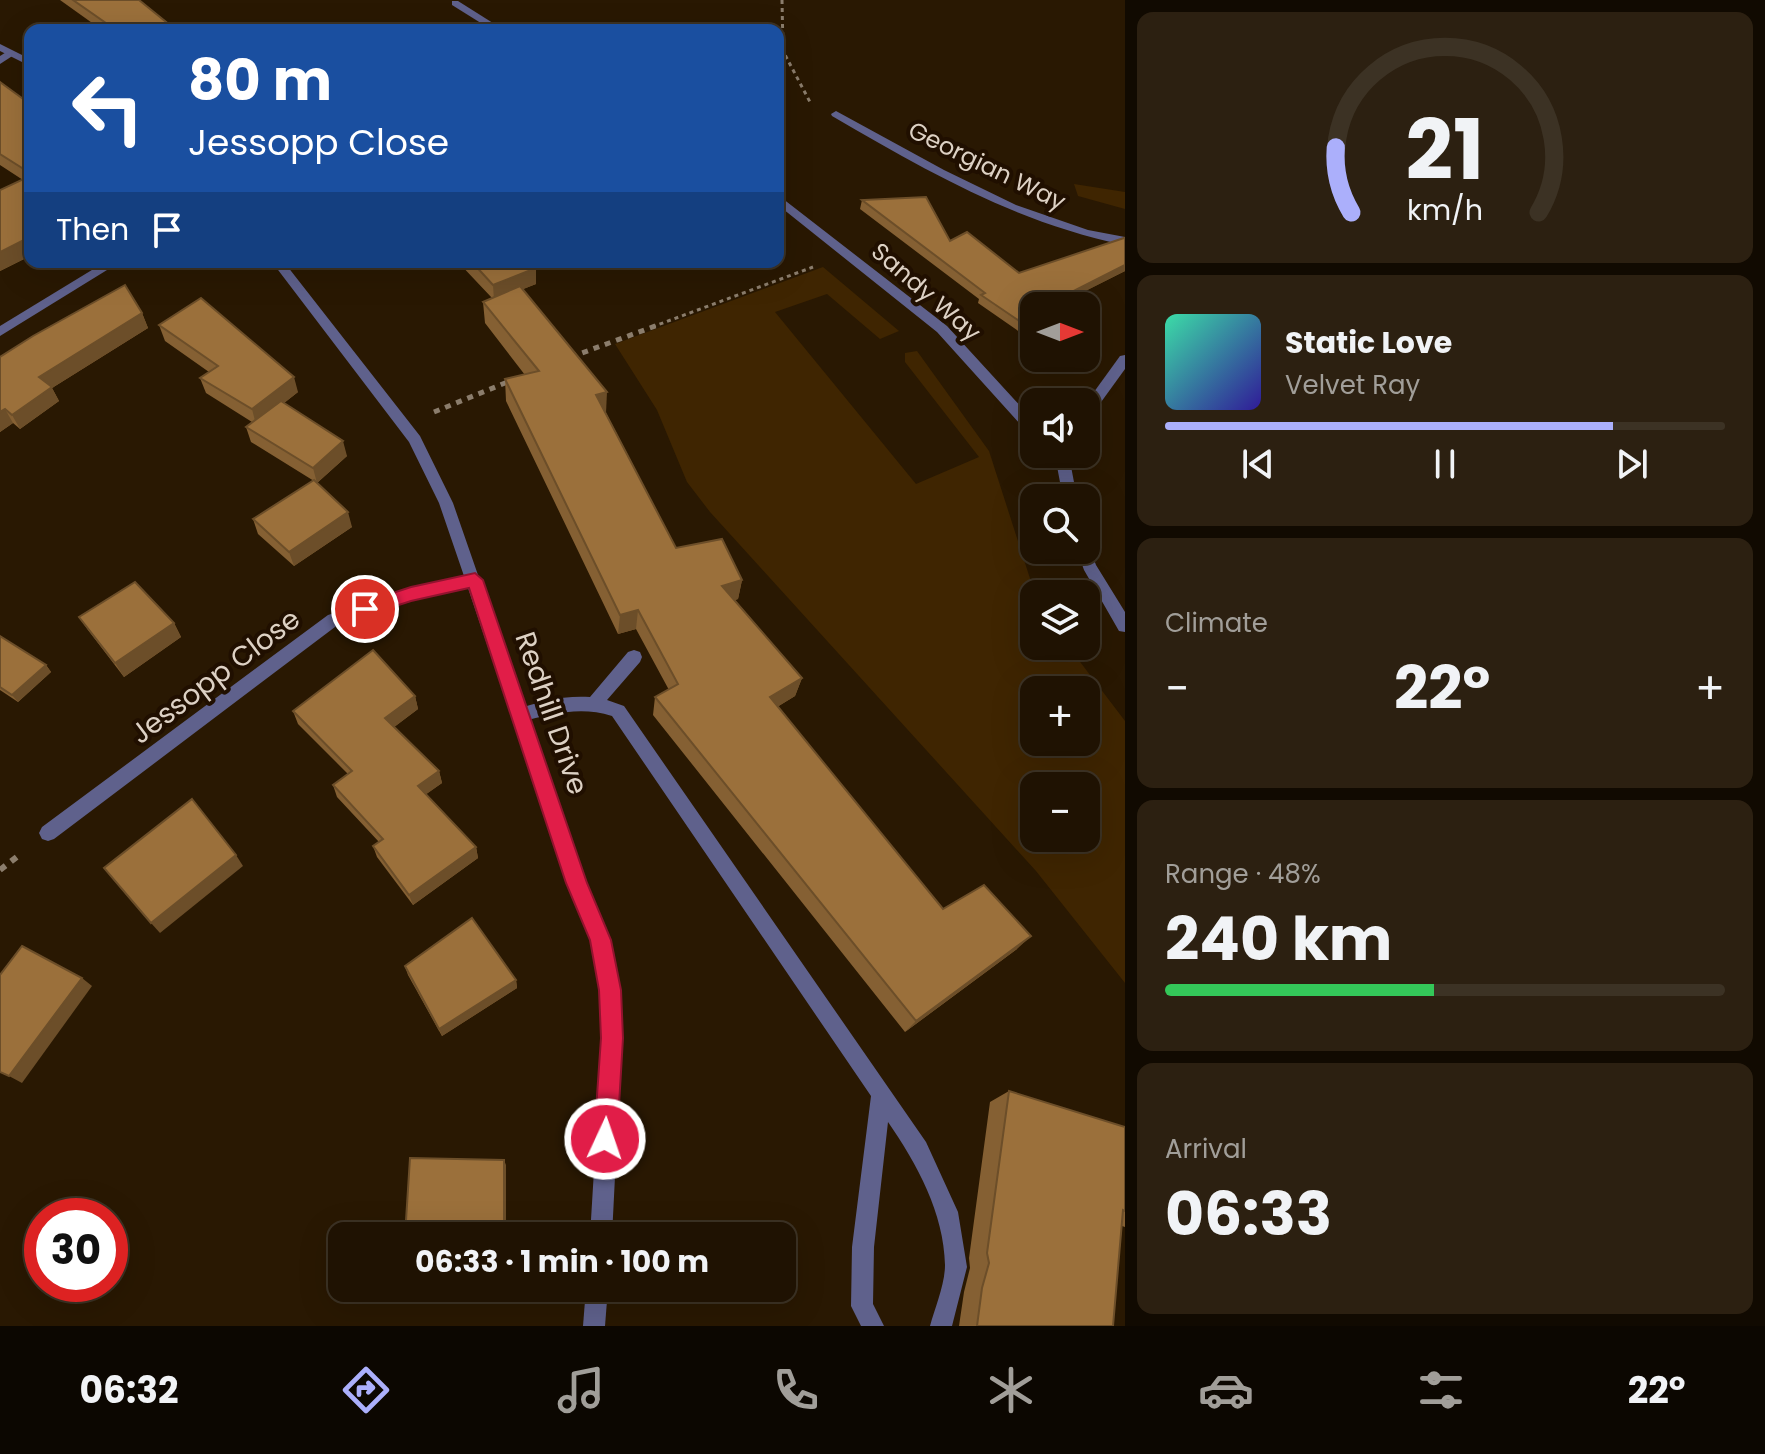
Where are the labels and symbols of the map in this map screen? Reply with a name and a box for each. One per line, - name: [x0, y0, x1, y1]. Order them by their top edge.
- street label: Georgian Way: [903, 113, 1072, 218]
- street label: Sandy Way: [865, 235, 988, 349]
- north arrow: [1020, 292, 1100, 372]
- pin: [331, 575, 399, 643]
- street label: Jessopp Close: [122, 600, 308, 753]
- street label: Redhill Drive: [505, 627, 598, 800]
- position arrow: [563, 1097, 647, 1181]
- speed limit sign: 30: [24, 1198, 128, 1302]

